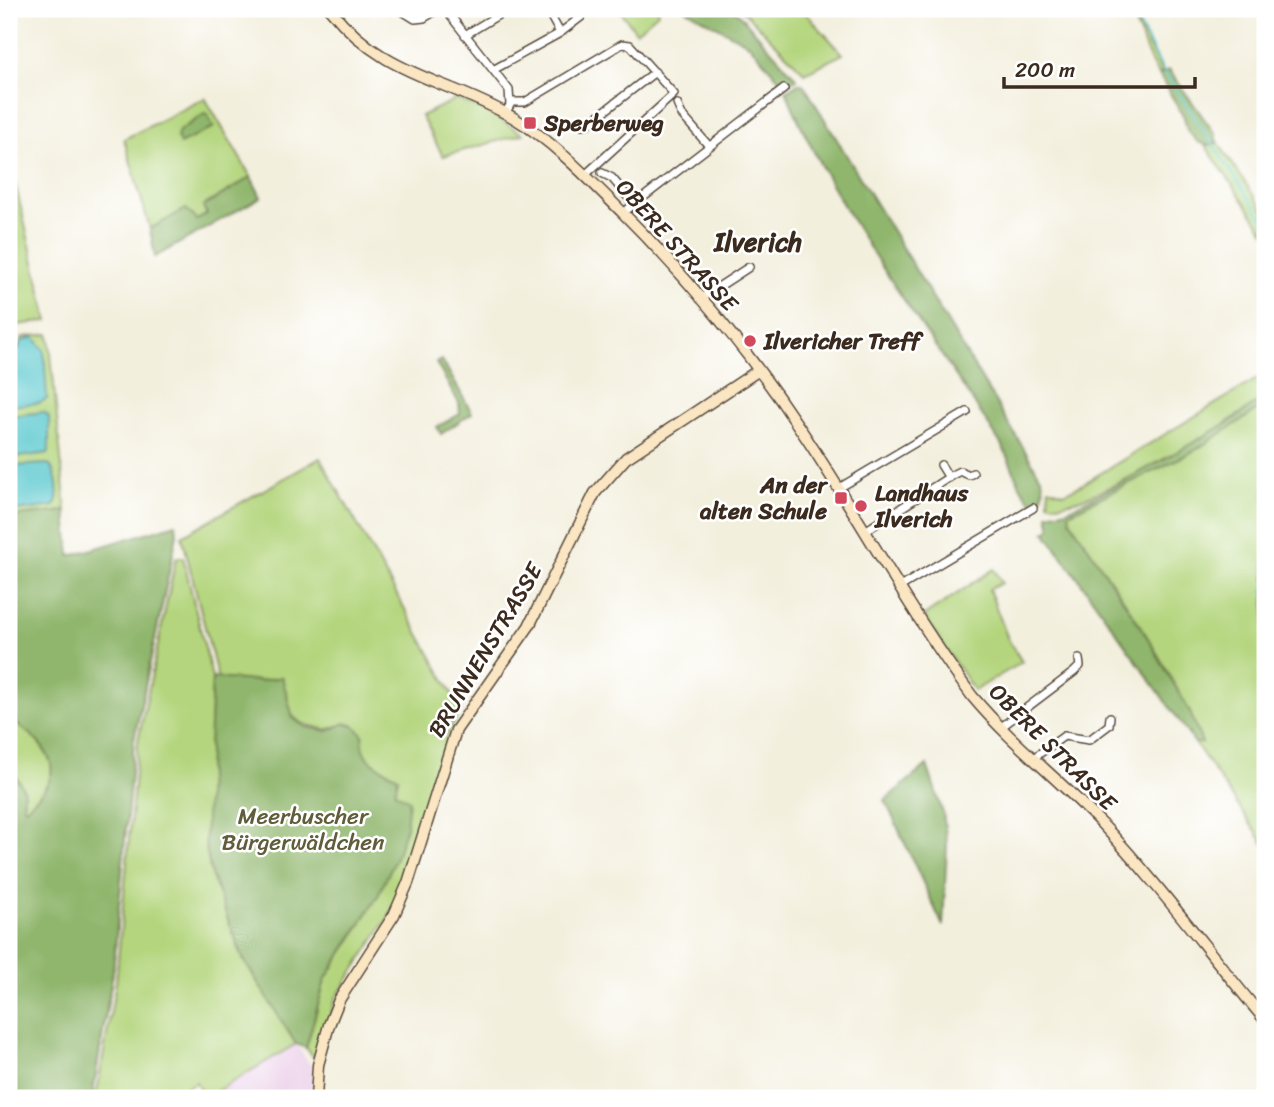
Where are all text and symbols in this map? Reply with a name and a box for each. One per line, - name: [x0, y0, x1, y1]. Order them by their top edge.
- scale bar: [1004, 46, 1195, 90]
- text: 200 m: [1015, 51, 1075, 89]
- place label: Sperberweg: [543, 103, 664, 144]
- marker: Sperberweg: [522, 115, 538, 131]
- street label: OBERE STRASSE: [605, 169, 749, 323]
- district label: Ilverich: [712, 219, 802, 265]
- place label: Ilvericher Treff: [763, 321, 924, 362]
- marker: Ilvericher Treff: [742, 333, 758, 349]
- place label: An der alten Schule: [699, 465, 829, 532]
- place label: Landhaus Ilverich: [874, 473, 970, 540]
- marker: An der alten Schule: [833, 490, 849, 506]
- marker: Landhaus Ilverich: [853, 498, 869, 514]
- street label: BRUNNENSTRASSE: [417, 554, 555, 746]
- street label: OBERE STRASSE: [979, 673, 1128, 822]
- park label: Meerbuscher Bürgerwäldchen: [221, 796, 385, 863]

